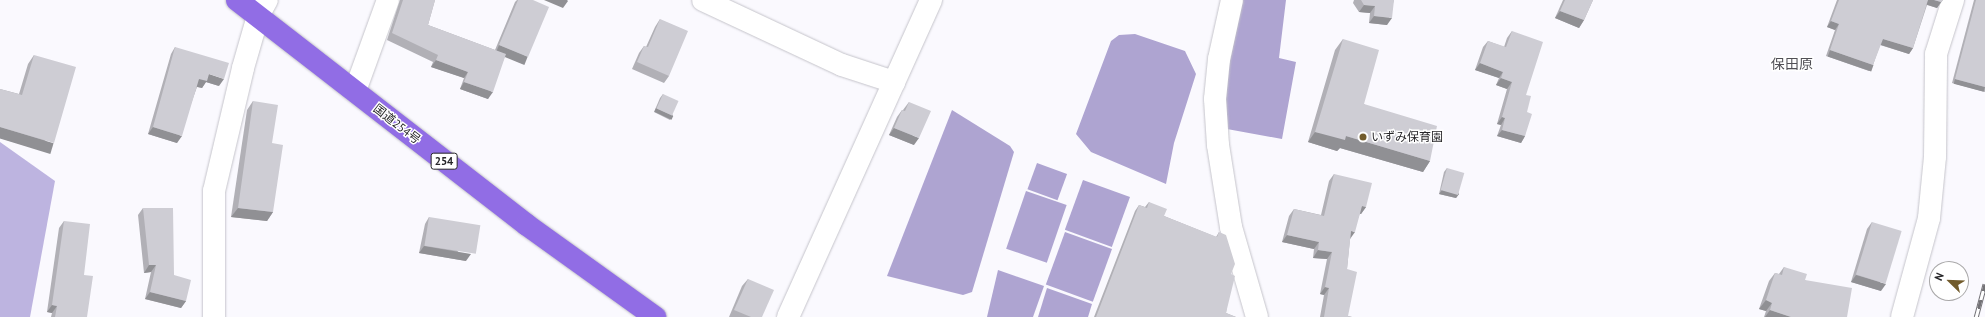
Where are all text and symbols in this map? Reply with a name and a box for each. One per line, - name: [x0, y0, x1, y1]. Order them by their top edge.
- district label: 保田原: [1771, 56, 1813, 72]
- street label: 国道254号: [371, 101, 423, 147]
- place label: いずみ保育園: [1371, 130, 1443, 144]
- marker: いずみ保育園: [1358, 132, 1368, 142]
- road number: 254: [430, 152, 458, 170]
- north arrow: [1929, 261, 1969, 301]
- text: N: [1931, 271, 1947, 283]

